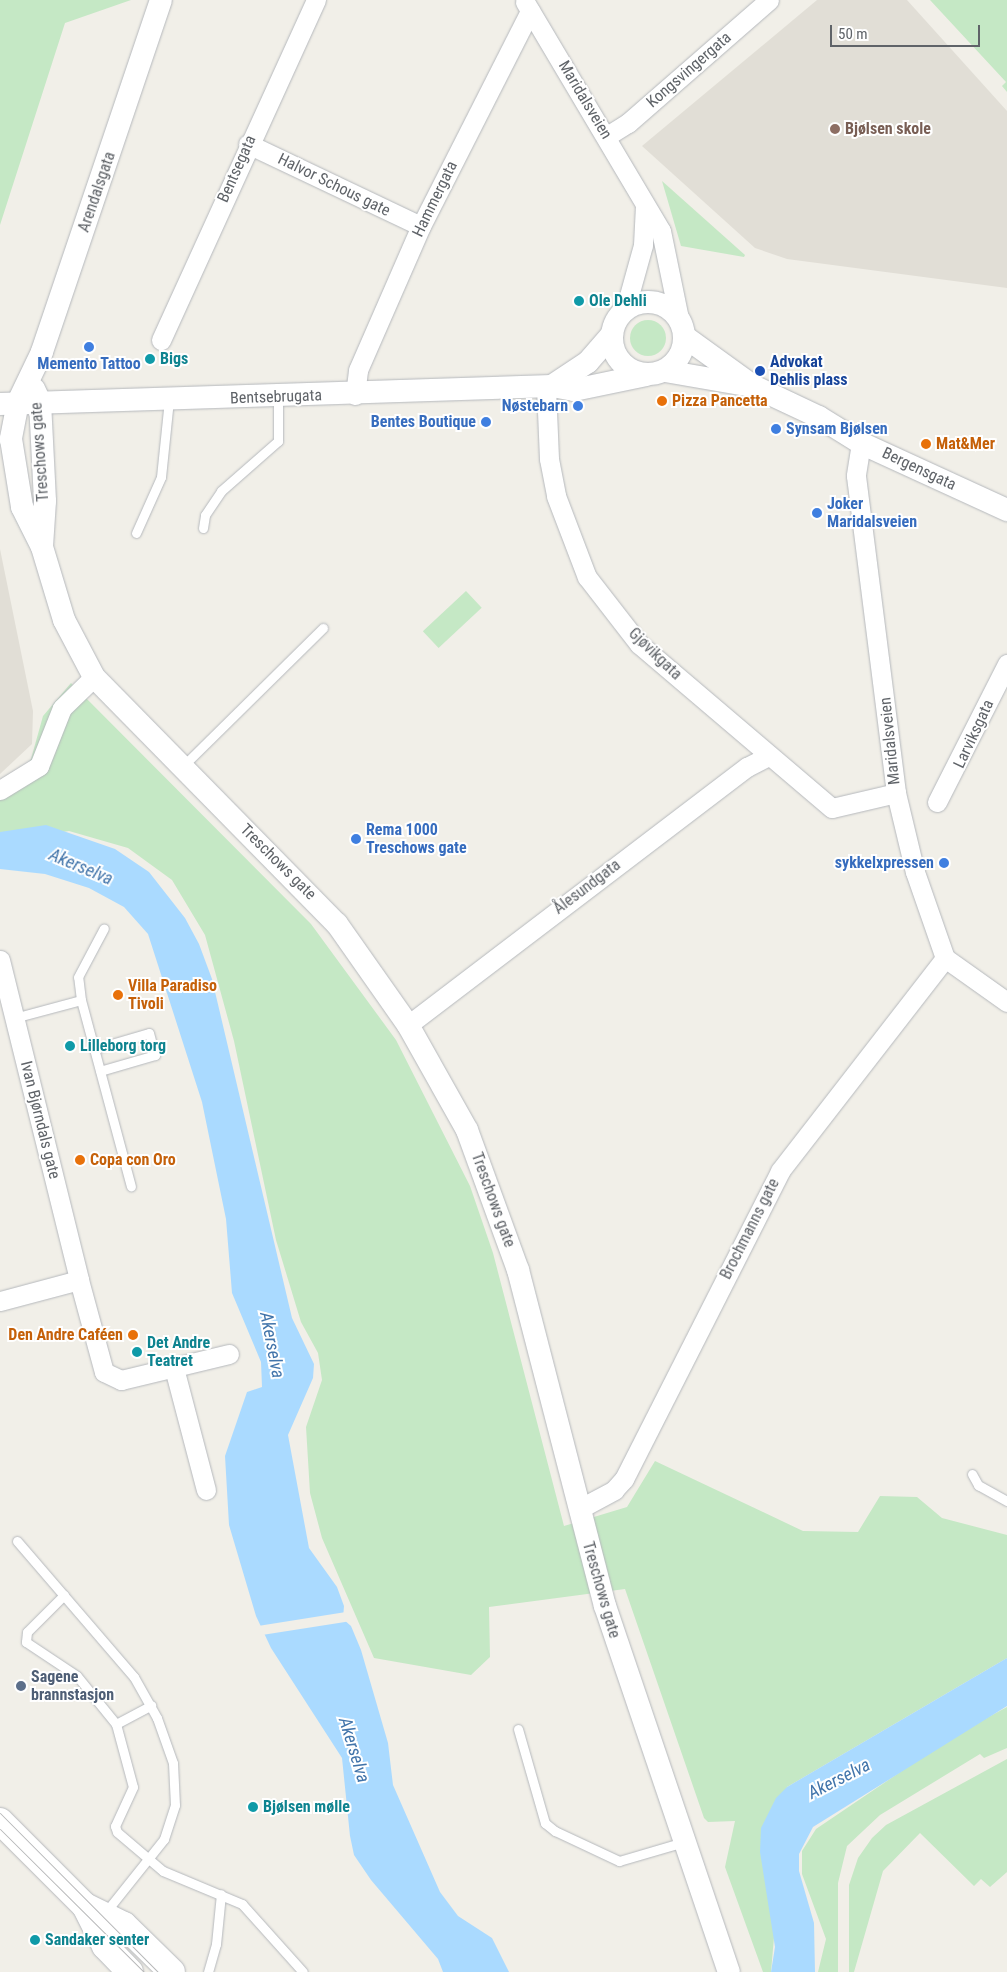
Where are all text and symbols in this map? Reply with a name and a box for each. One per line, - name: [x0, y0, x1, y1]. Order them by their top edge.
- scale bar: [832, 15, 982, 47]
- text: 50 m: [838, 25, 868, 43]
- street label: Kongsvingergata: [643, 28, 735, 112]
- street label: Maridalsveien: [554, 57, 616, 143]
- place label: Bjølsen skole: [845, 119, 931, 139]
- marker: Bjølsen skole: [829, 123, 841, 135]
- street label: Bentsegata: [214, 132, 260, 206]
- street label: Arendalsgata: [74, 149, 120, 235]
- street label: Halvor Schous gate: [275, 150, 393, 220]
- street label: Hammergata: [408, 158, 462, 240]
- place label: Ole Dehli: [589, 291, 647, 311]
- marker: Ole Dehli: [573, 295, 585, 307]
- marker: Memento Tattoo: [83, 341, 95, 353]
- place label: Bigs: [160, 349, 188, 369]
- place label: Advokat Dehlis plass: [770, 352, 848, 390]
- marker: Bigs: [144, 353, 156, 365]
- place label: Memento Tattoo: [37, 354, 141, 374]
- marker: Advokat Dehlis plass: [754, 365, 766, 377]
- street label: Bentsebrugata: [230, 386, 322, 408]
- place label: Pizza Pancetta: [672, 391, 768, 411]
- marker: Pizza Pancetta: [656, 395, 668, 407]
- place label: Nøstebarn: [502, 396, 568, 416]
- marker: Nøstebarn: [572, 400, 584, 412]
- street label: Treschows gate: [27, 402, 53, 502]
- place label: Bentes Boutique: [371, 412, 476, 432]
- marker: Bentes Boutique: [480, 416, 492, 428]
- place label: Synsam Bjølsen: [786, 419, 888, 439]
- marker: Synsam Bjølsen: [770, 423, 782, 435]
- place label: Mat&Mer: [936, 434, 995, 454]
- marker: Mat&Mer: [920, 438, 932, 450]
- street label: Bergensgata: [879, 444, 959, 494]
- place label: Joker Maridalsveien: [827, 494, 917, 532]
- marker: Joker Maridalsveien: [811, 507, 823, 519]
- street label: Gjøvikgata: [624, 624, 686, 684]
- street label: Maridalsveien: [876, 696, 904, 786]
- street label: Larviksgata: [950, 697, 998, 771]
- street label: Treschows gate: [236, 820, 320, 904]
- place label: Rema 1000 Treschows gate: [366, 820, 467, 858]
- marker: Rema 1000 Treschows gate: [350, 833, 362, 845]
- water label: Akerselva: [46, 844, 116, 890]
- place label: sykkelxpressen: [835, 853, 934, 873]
- street label: Ålesundgata: [550, 856, 624, 918]
- marker: sykkelxpressen: [938, 857, 950, 869]
- place label: Villa Paradiso Tivoli: [128, 976, 217, 1014]
- marker: Villa Paradiso Tivoli: [112, 989, 124, 1001]
- place label: Lilleborg torg: [80, 1036, 166, 1056]
- marker: Lilleborg torg: [64, 1040, 76, 1052]
- street label: Ivan Bjørndals gate: [16, 1059, 64, 1181]
- place label: Copa con Oro: [90, 1150, 176, 1170]
- street label: Treschows gate: [467, 1150, 519, 1250]
- marker: Copa con Oro: [74, 1154, 86, 1166]
- street label: Brochmanns gate: [716, 1175, 784, 1283]
- water label: Akerselva: [255, 1310, 289, 1380]
- place label: Den Andre Caféen: [8, 1325, 123, 1345]
- marker: Den Andre Caféen: [127, 1329, 139, 1341]
- place label: Det Andre Teatret: [147, 1333, 210, 1371]
- marker: Det Andre Teatret: [131, 1346, 143, 1358]
- street label: Treschows gate: [578, 1539, 624, 1641]
- place label: Sagene brannstasjon: [31, 1667, 114, 1705]
- marker: Sagene brannstasjon: [15, 1680, 27, 1692]
- water label: Akerselva: [334, 1715, 374, 1785]
- water label: Akerselva: [804, 1754, 874, 1804]
- place label: Bjølsen mølle: [263, 1797, 350, 1817]
- marker: Bjølsen mølle: [247, 1801, 259, 1813]
- place label: Sandaker senter: [45, 1930, 149, 1950]
- marker: Sandaker senter: [29, 1934, 41, 1946]

